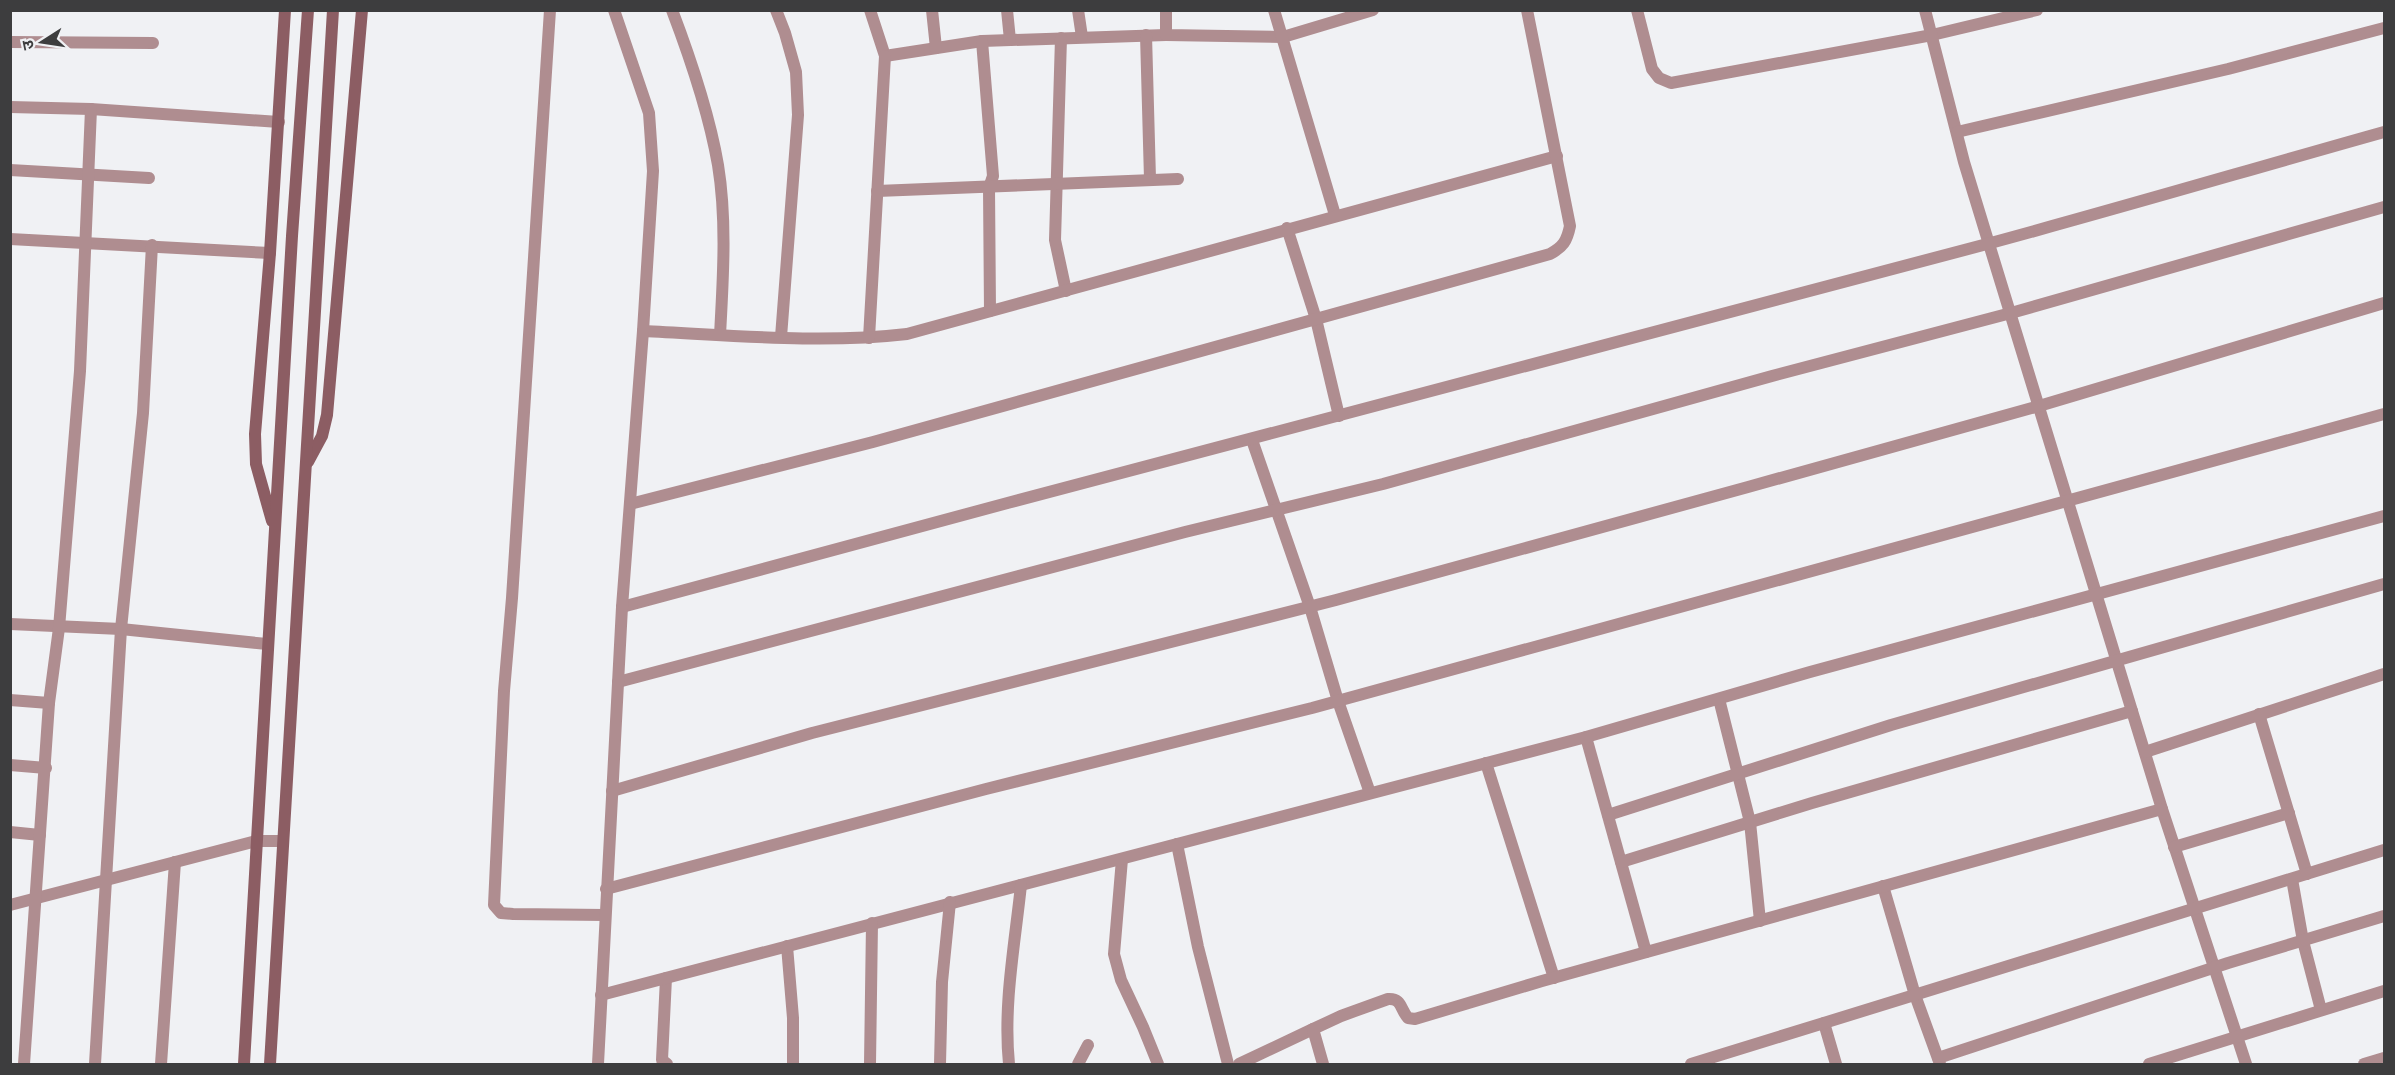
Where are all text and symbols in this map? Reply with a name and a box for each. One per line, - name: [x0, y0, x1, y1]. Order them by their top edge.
- north arrow: [12, 12, 72, 72]
- text: उ: [17, 38, 38, 52]

